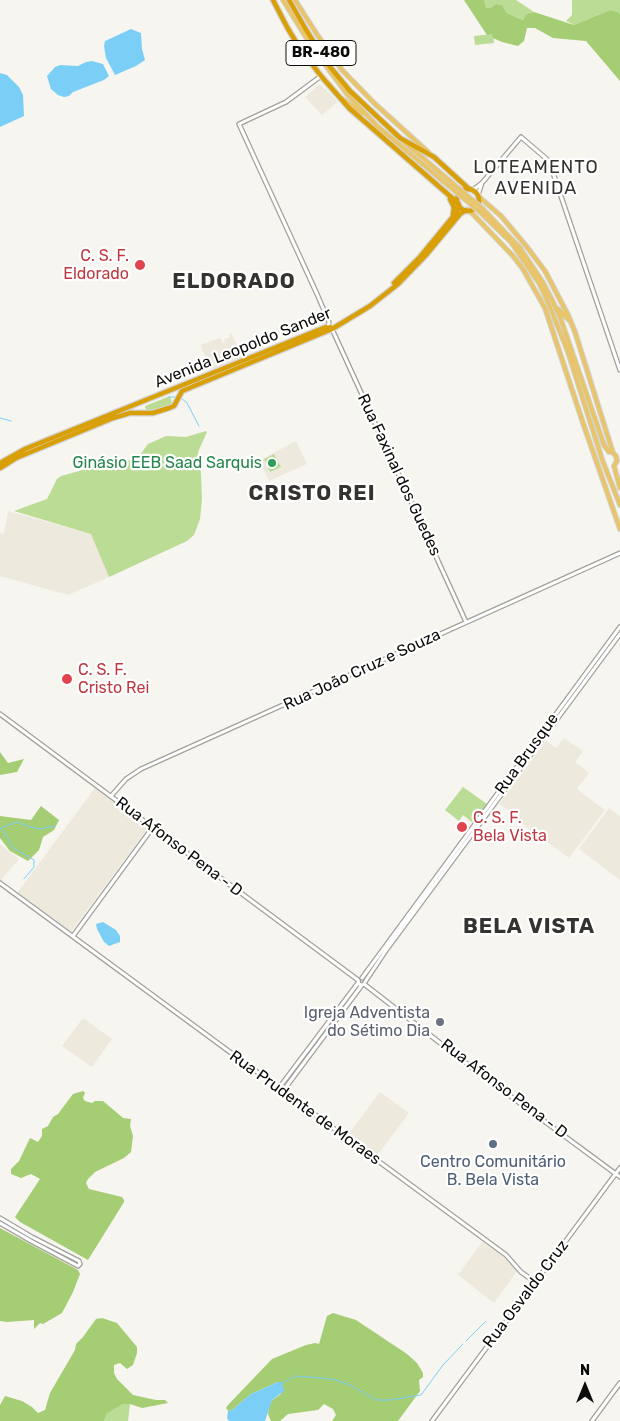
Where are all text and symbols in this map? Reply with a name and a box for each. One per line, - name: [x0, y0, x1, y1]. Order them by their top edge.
- road number: BR-480: [286, 40, 356, 66]
- district label: LOTEAMENTO AVENIDA: [472, 157, 600, 200]
- place label: C. S. F. Eldorado: [63, 246, 129, 284]
- marker: C. S. F. Eldorado: [133, 258, 147, 272]
- district label: ELDORADO: [171, 269, 297, 295]
- street label: Avenida Leopoldo Sander: [152, 304, 334, 392]
- street label: Rua Faxinal dos Guedes: [353, 391, 445, 559]
- place label: Ginásio EEB Saad Sarquis: [73, 453, 262, 473]
- marker: Ginásio EEB Saad Sarquis: [266, 457, 278, 469]
- district label: CRISTO REI: [247, 481, 377, 507]
- street label: Rua João Cruz e Souza: [280, 625, 444, 715]
- place label: C. S. F. Cristo Rei: [78, 660, 149, 698]
- marker: C. S. F. Cristo Rei: [60, 672, 74, 686]
- street label: Rua Brusque: [491, 710, 563, 798]
- street label: Rua Afonso Pena - D: [112, 793, 246, 901]
- place label: C. S. F. Bela Vista: [473, 808, 547, 846]
- marker: C. S. F. Bela Vista: [455, 820, 469, 834]
- district label: BELA VISTA: [462, 914, 596, 940]
- place label: Igreja Adventista do Sétimo Dia: [304, 1003, 430, 1041]
- marker: Igreja Adventista do Sétimo Dia: [434, 1016, 446, 1028]
- street label: Rua Afonso Pena - D: [437, 1035, 571, 1143]
- street label: Rua Prudente de Moraes: [226, 1047, 384, 1169]
- marker: Centro Comunitário B. Bela Vista: [487, 1138, 499, 1150]
- place label: Centro Comunitário B. Bela Vista: [420, 1152, 566, 1190]
- street label: Rua Osvaldo Cruz: [479, 1236, 573, 1352]
- north arrow: [560, 1361, 610, 1411]
- text: N: [580, 1362, 590, 1379]

